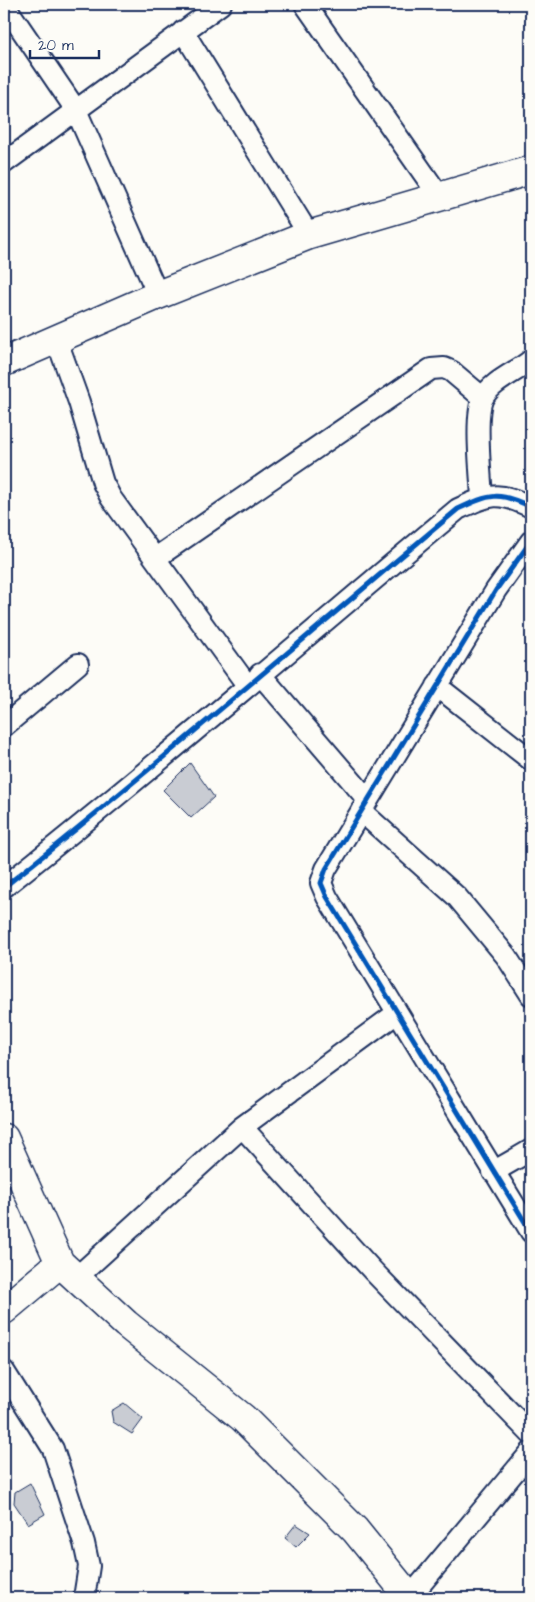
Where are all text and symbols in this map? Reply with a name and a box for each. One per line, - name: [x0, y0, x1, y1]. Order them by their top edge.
- scale bar: [30, 28, 99, 60]
- text: 20 m: [38, 35, 74, 56]

